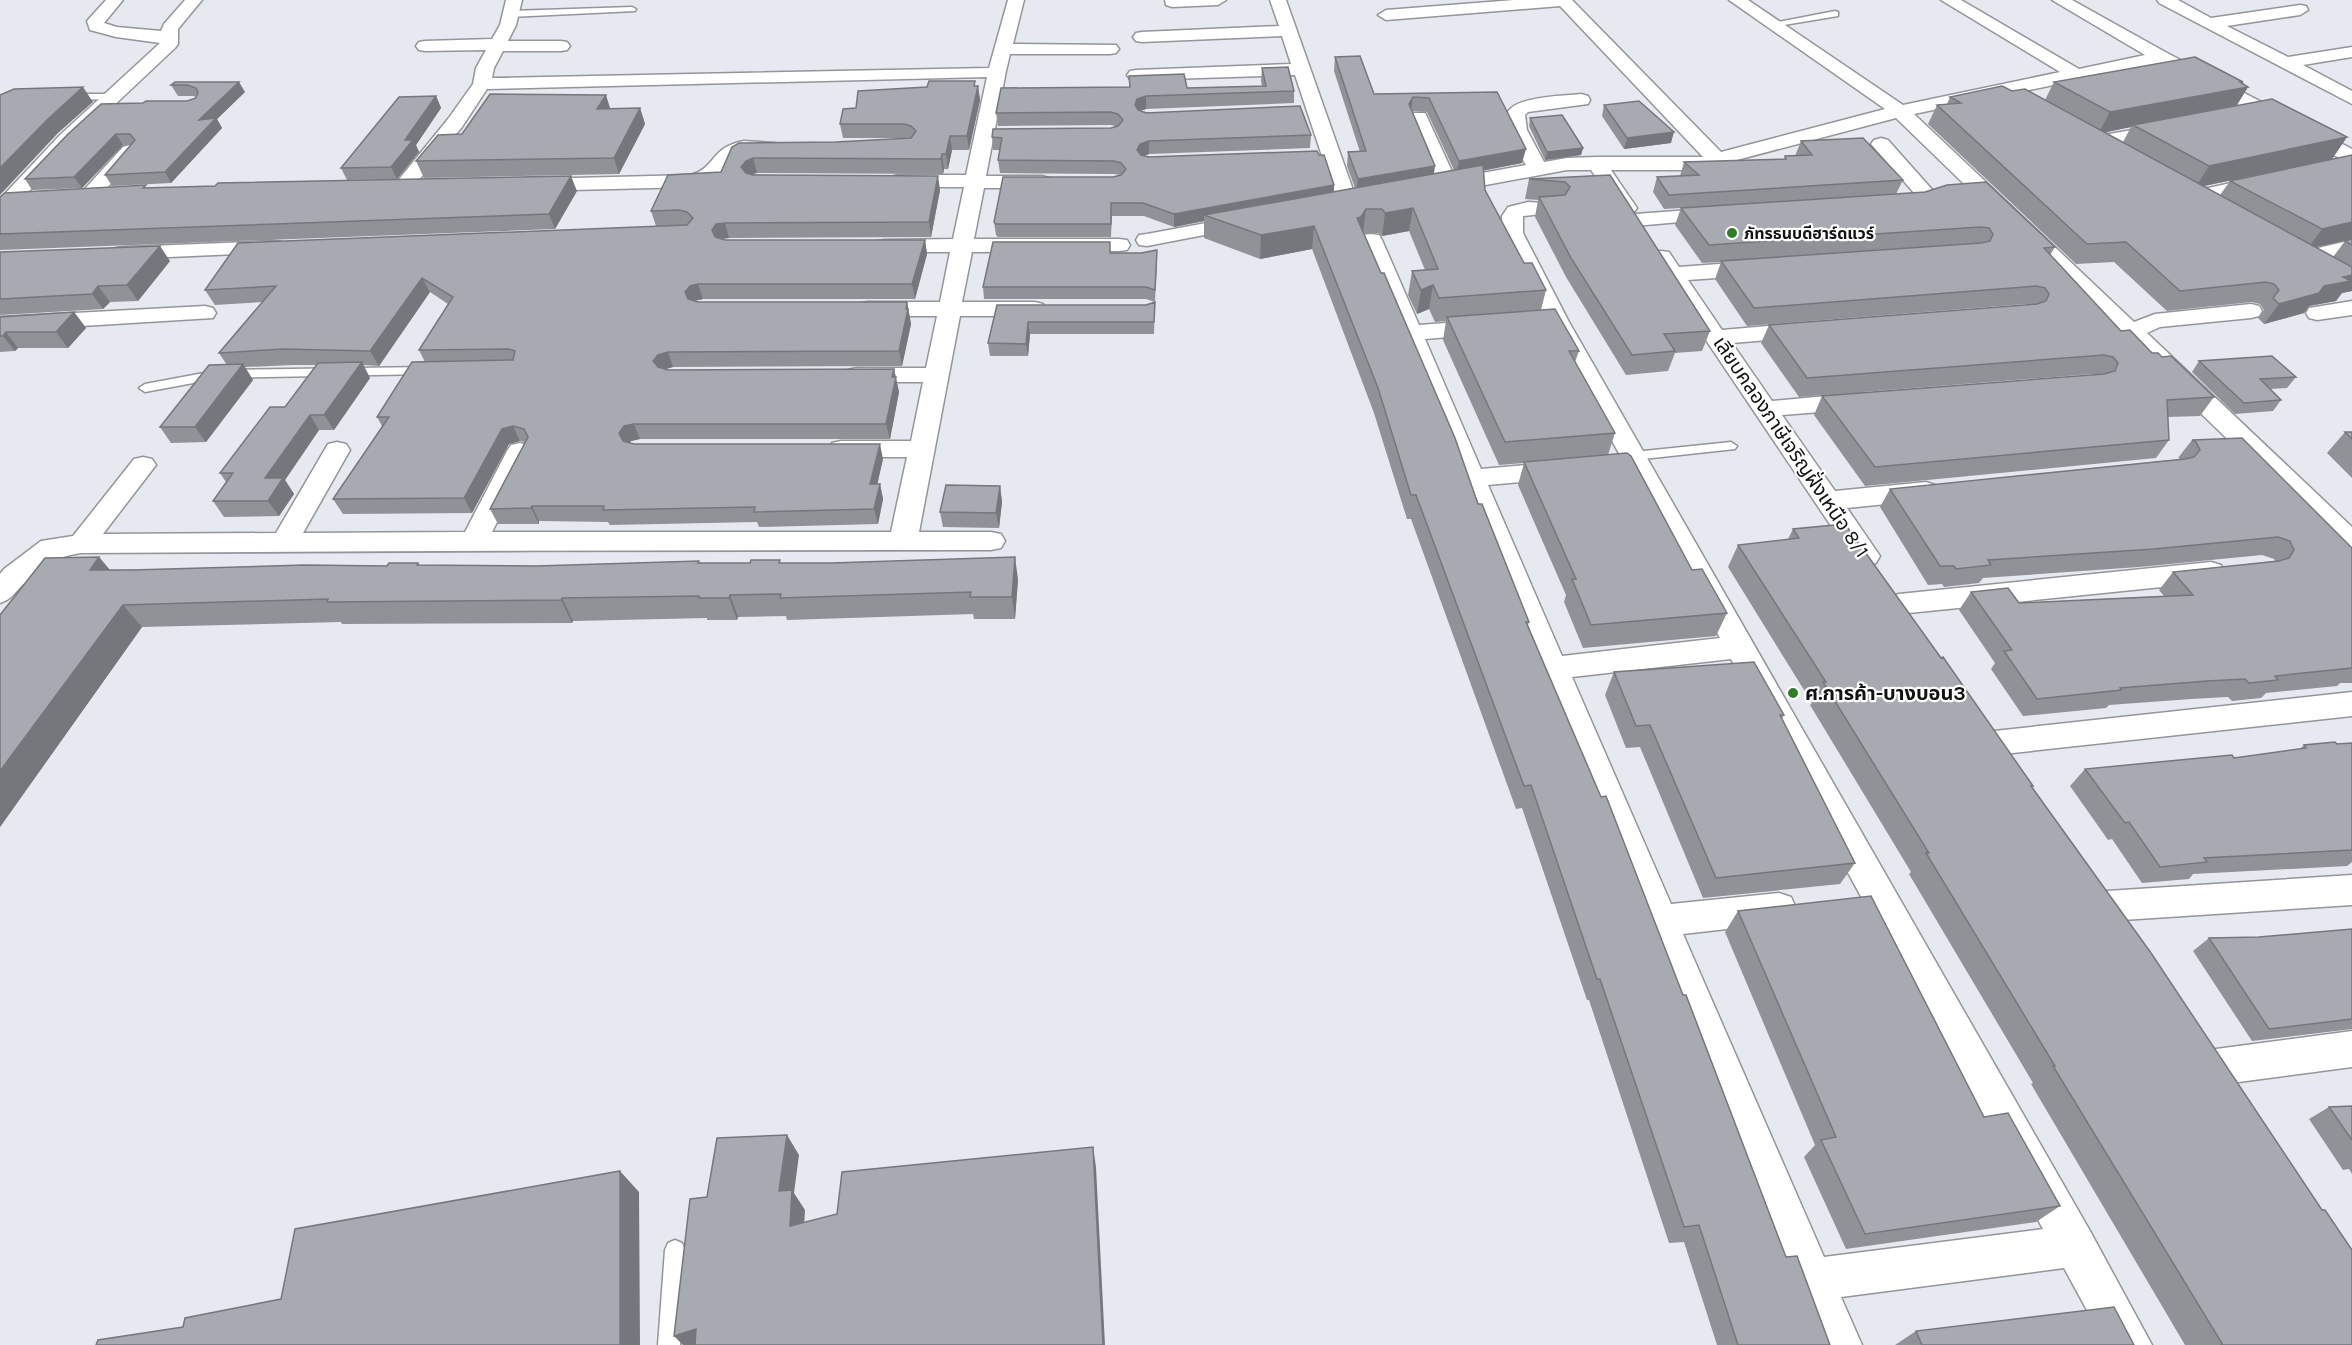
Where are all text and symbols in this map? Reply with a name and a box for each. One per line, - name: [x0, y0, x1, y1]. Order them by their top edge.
- place label: ภัทรธนบดีฮาร์ดแวร์: [1744, 224, 1874, 243]
- marker: ภัทรธนบดีฮาร์ดแวร์: [1725, 226, 1739, 240]
- street label: เลียบคลองภาษีเจริญฝั่งเหนือ 8/1: [1708, 331, 1875, 562]
- place label: ศ.การค้า-บางบอน3: [1805, 682, 1966, 705]
- marker: ศ.การค้า-บางบอน3: [1786, 686, 1800, 700]

